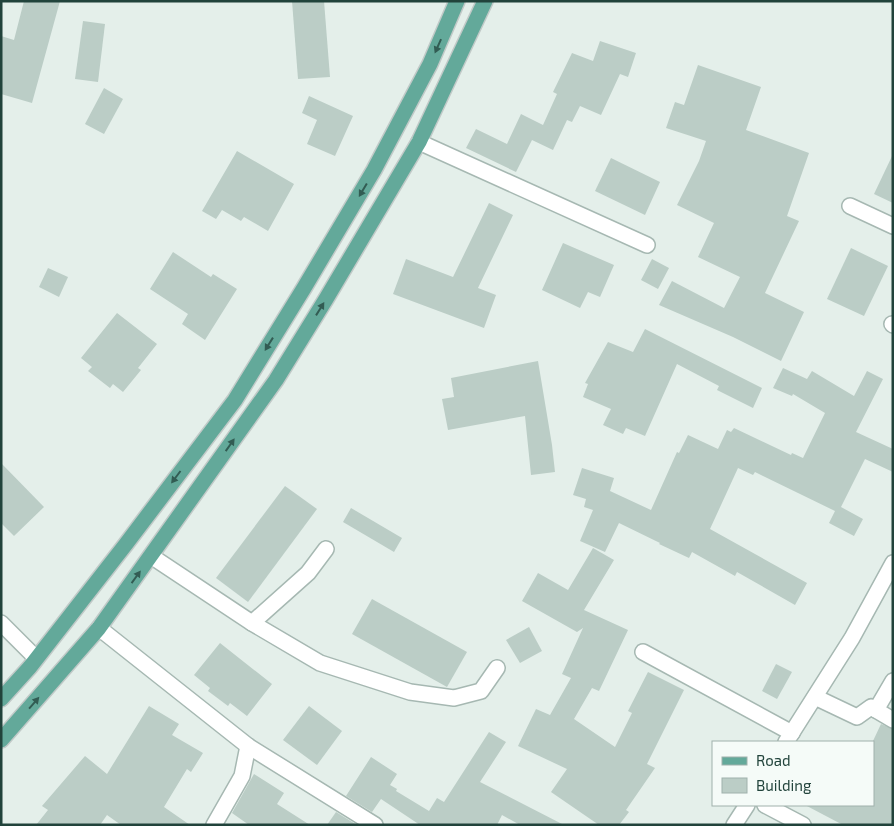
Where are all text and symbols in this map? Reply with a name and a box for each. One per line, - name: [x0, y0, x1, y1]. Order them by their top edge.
- one-way arrow: [433, 39, 441, 53]
- one-way arrow: [358, 183, 367, 196]
- one-way arrow: [315, 303, 324, 316]
- one-way arrow: [265, 337, 274, 350]
- one-way arrow: [225, 438, 235, 452]
- one-way arrow: [171, 470, 182, 483]
- one-way arrow: [131, 570, 141, 584]
- one-way arrow: [28, 698, 40, 710]
- legend: [712, 741, 874, 806]
- text: Road: [756, 751, 791, 769]
- text: Building: [756, 776, 812, 794]

